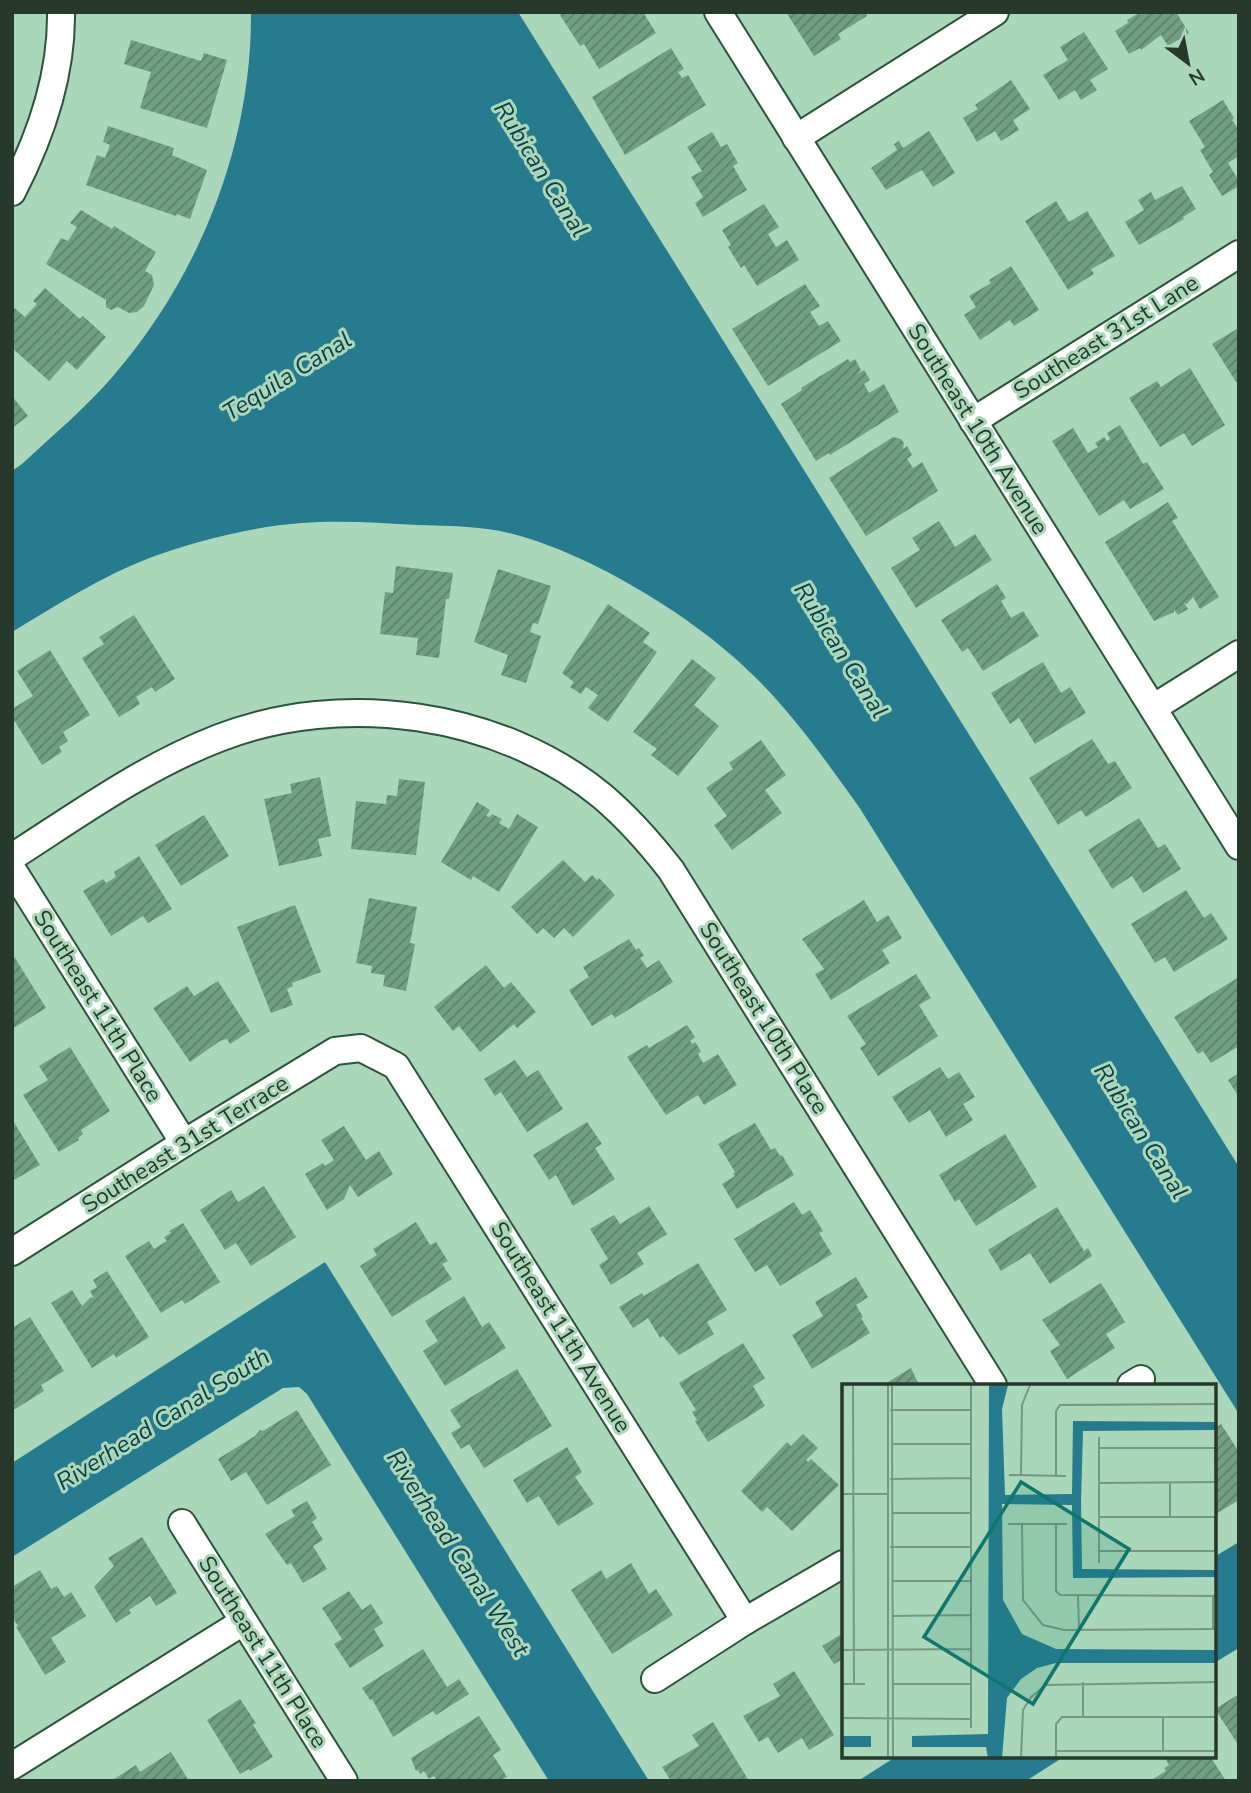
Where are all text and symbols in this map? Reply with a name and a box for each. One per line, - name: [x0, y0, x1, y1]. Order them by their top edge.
- north arrow: [1153, 28, 1223, 98]
- text: N: [1184, 62, 1209, 91]
- water label: Rubican Canal: [486, 95, 596, 243]
- street label: Southeast 31st Lane: [1008, 267, 1204, 407]
- street label: Southeast 10th Avenue: [900, 318, 1056, 540]
- water label: Tequila Canal: [216, 324, 358, 428]
- water label: Rubican Canal: [786, 576, 896, 724]
- street label: Southeast 11th Place: [26, 904, 170, 1108]
- street label: Southeast 10th Place: [692, 916, 836, 1120]
- water label: Rubican Canal: [1086, 1057, 1196, 1205]
- street label: Southeast 31st Terrace: [76, 1068, 294, 1220]
- street label: Southeast 11th Avenue: [483, 1216, 639, 1438]
- water label: Riverhead Canal South: [50, 1340, 276, 1498]
- inset map: [842, 1384, 1216, 1758]
- water label: Riverhead Canal West: [379, 1444, 537, 1663]
- street label: Southeast 11th Place: [191, 1550, 335, 1754]

